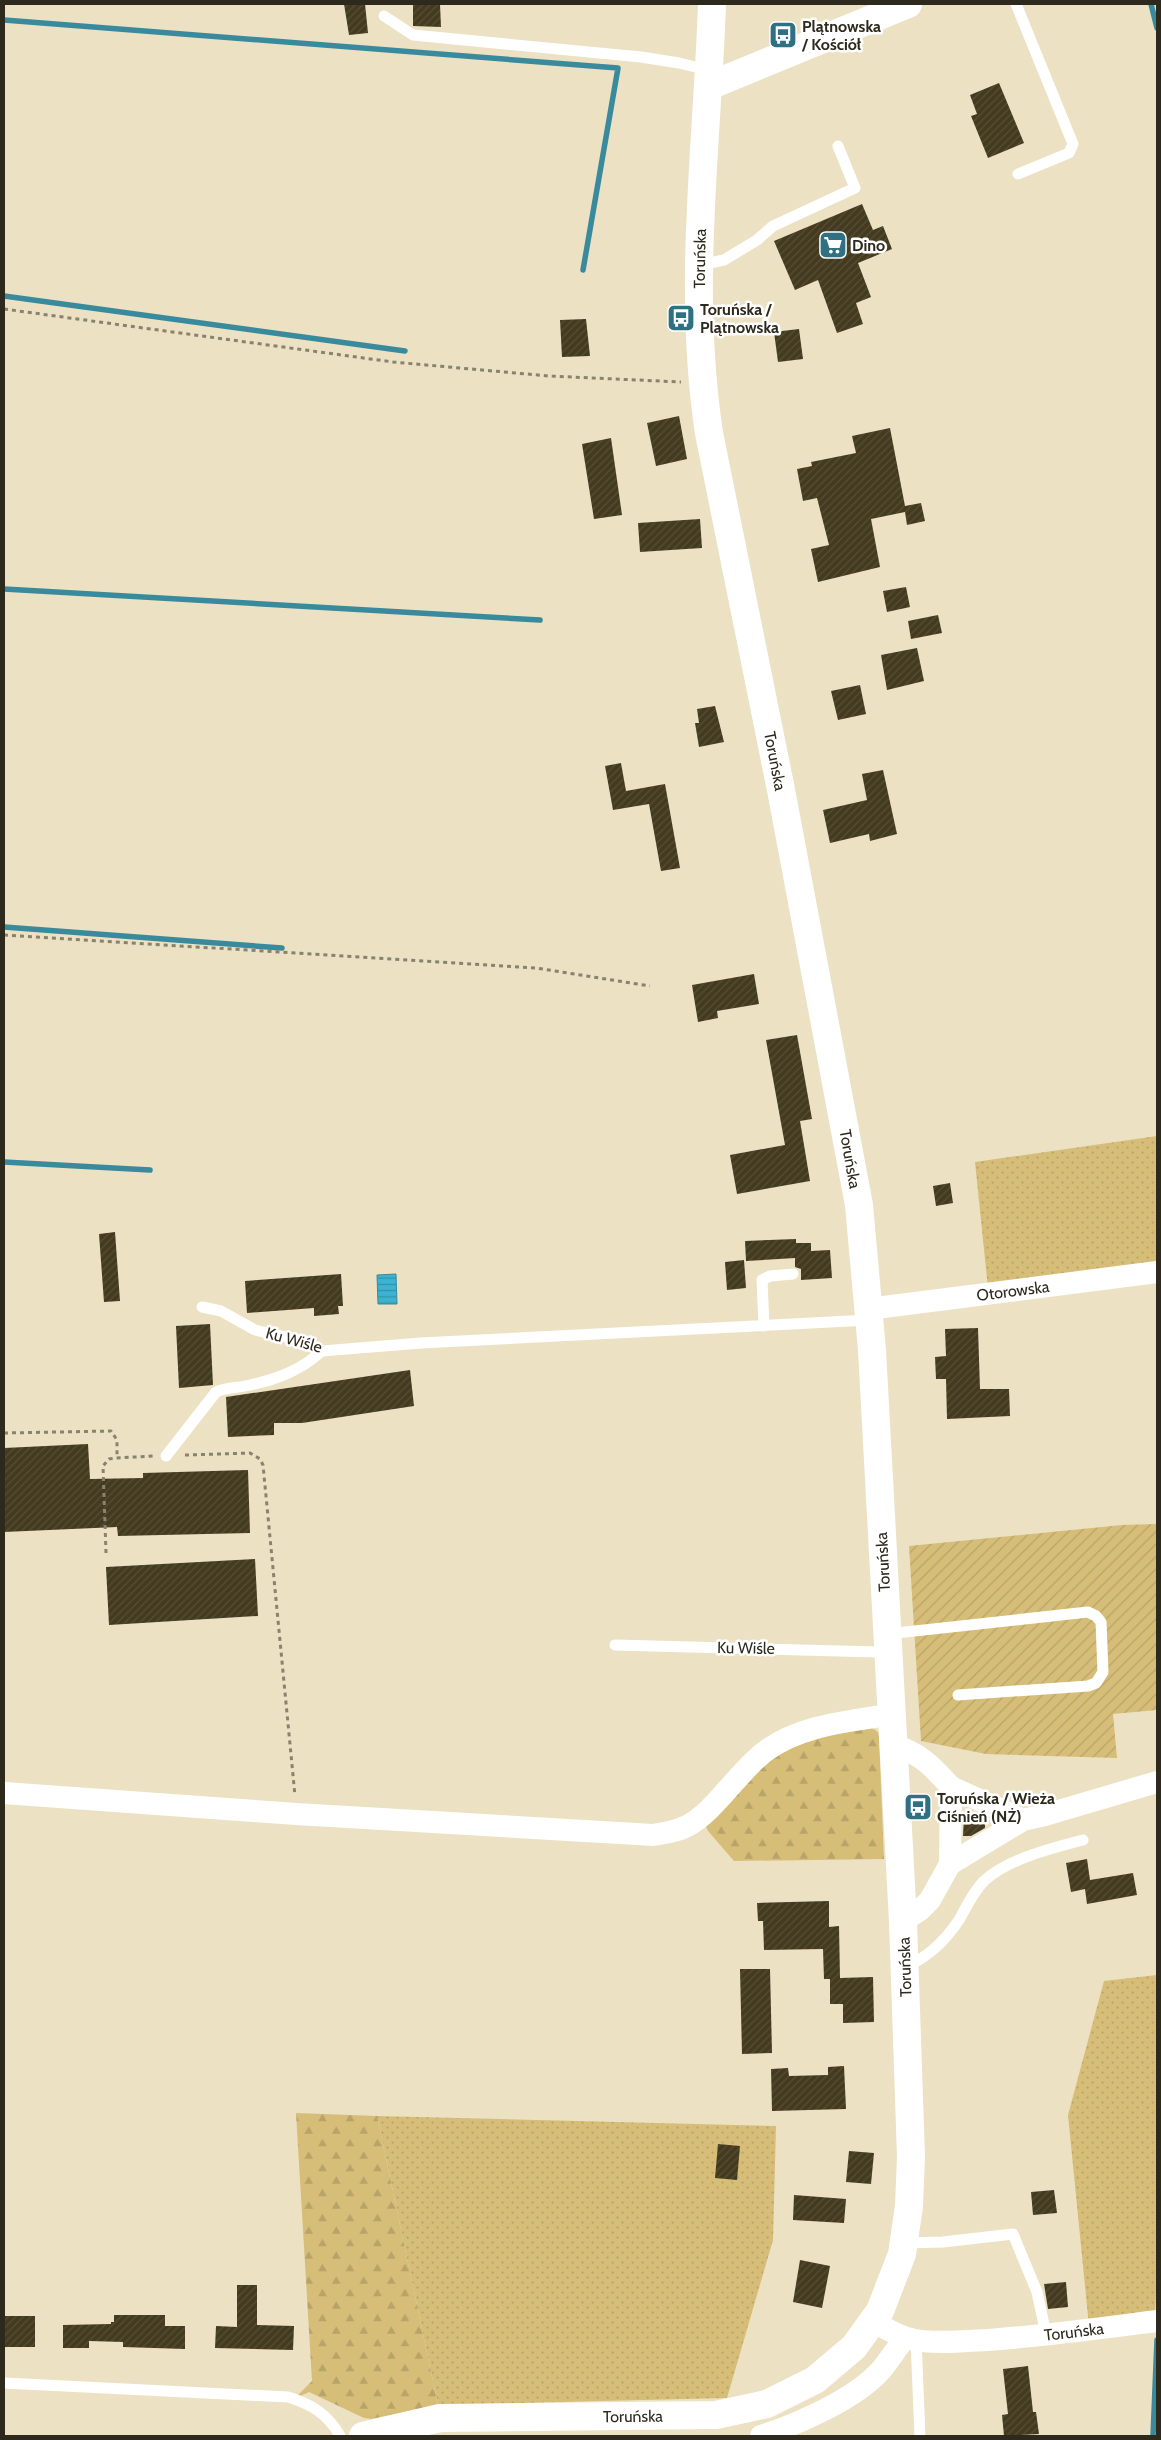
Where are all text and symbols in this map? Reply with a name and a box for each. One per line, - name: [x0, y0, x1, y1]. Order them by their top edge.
- place label: Plątnowska / Kościół: [801, 17, 881, 54]
- bus stop icon: Plątnowska / Kościół: [768, 20, 798, 50]
- street label: Toruńska: [689, 228, 709, 288]
- supermarket icon: Dino: [818, 230, 848, 260]
- place label: Dino: [852, 236, 885, 255]
- place label: Toruńska / Plątnowska: [700, 300, 779, 337]
- bus stop icon: Toruńska / Plątnowska: [666, 303, 696, 333]
- street label: Toruńska: [760, 730, 790, 792]
- street label: Toruńska: [835, 1128, 865, 1190]
- street label: Otorowska: [975, 1276, 1051, 1305]
- street label: Ku Wiśle: [264, 1323, 324, 1357]
- street label: Toruńska: [872, 1531, 894, 1592]
- street label: Ku Wiśle: [717, 1638, 775, 1658]
- place label: Toruńska / Wieża Ciśnień (NŻ): [937, 1789, 1055, 1826]
- bus stop icon: Toruńska / Wieża Ciśnień (NŻ): [903, 1792, 933, 1822]
- street label: Toruńska: [894, 1936, 916, 1997]
- street label: Toruńska: [1043, 2318, 1105, 2344]
- street label: Toruńska: [603, 2406, 663, 2426]

